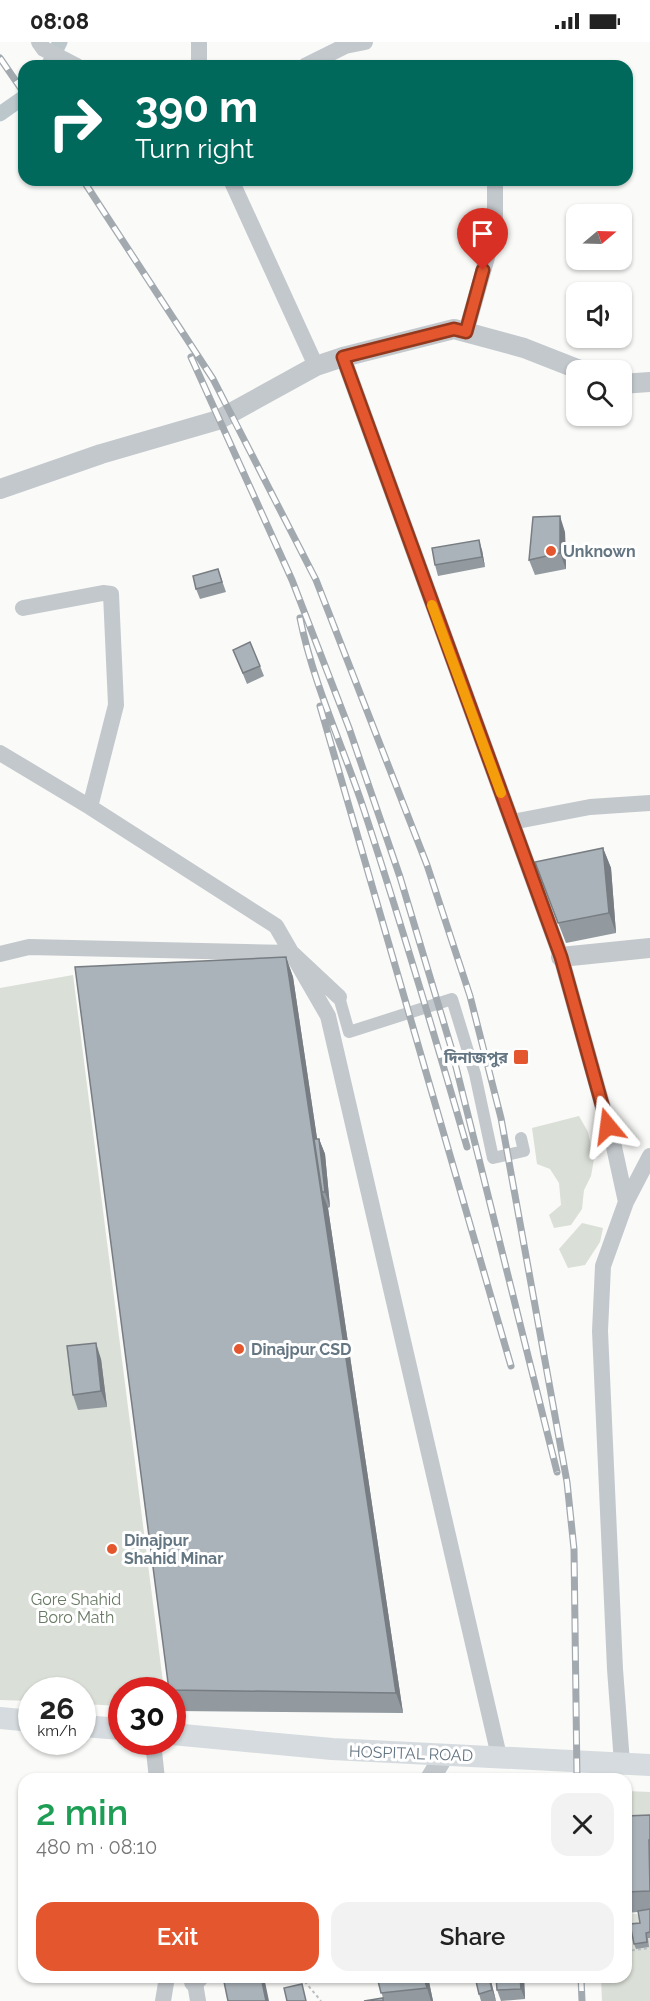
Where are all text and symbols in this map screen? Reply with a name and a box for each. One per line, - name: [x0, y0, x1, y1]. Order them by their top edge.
- text: 08:08: [30, 8, 89, 34]
- text: 390 m: [135, 83, 258, 132]
- icon: right: [36, 84, 114, 162]
- text: Turn right: [135, 133, 254, 164]
- north arrow: [566, 204, 632, 270]
- map controls: [566, 204, 632, 426]
- pin: [457, 208, 508, 270]
- icon: arrive: [466, 217, 499, 250]
- button: sound: [566, 282, 632, 348]
- button: search: [566, 360, 632, 426]
- place label: Unknown: [563, 542, 636, 561]
- marker: Unknown: [544, 544, 558, 558]
- place label: দিনাজপুর: [443, 1048, 508, 1068]
- marker: দিনাজপুর: [512, 1048, 530, 1066]
- position arrow: [576, 1094, 640, 1158]
- place label: Dinajpur CSD: [251, 1340, 351, 1359]
- marker: Dinajpur CSD: [232, 1342, 246, 1356]
- place label: Dinajpur Shahid Minar: [124, 1531, 223, 1568]
- marker: Dinajpur Shahid Minar: [105, 1542, 119, 1556]
- park label: Gore Shahid Boro Math: [31, 1590, 121, 1627]
- speed limit sign: 30: [108, 1677, 186, 1755]
- text: 26: [39, 1691, 75, 1726]
- text: km/h: [37, 1722, 77, 1740]
- street label: HOSPITAL ROAD: [349, 1742, 473, 1765]
- text: 2 min: [36, 1791, 128, 1833]
- button: close: [551, 1793, 614, 1856]
- text: 480 m · 08:10: [36, 1835, 157, 1859]
- button: Exit: [36, 1902, 319, 1971]
- button: Share: [331, 1902, 614, 1971]

